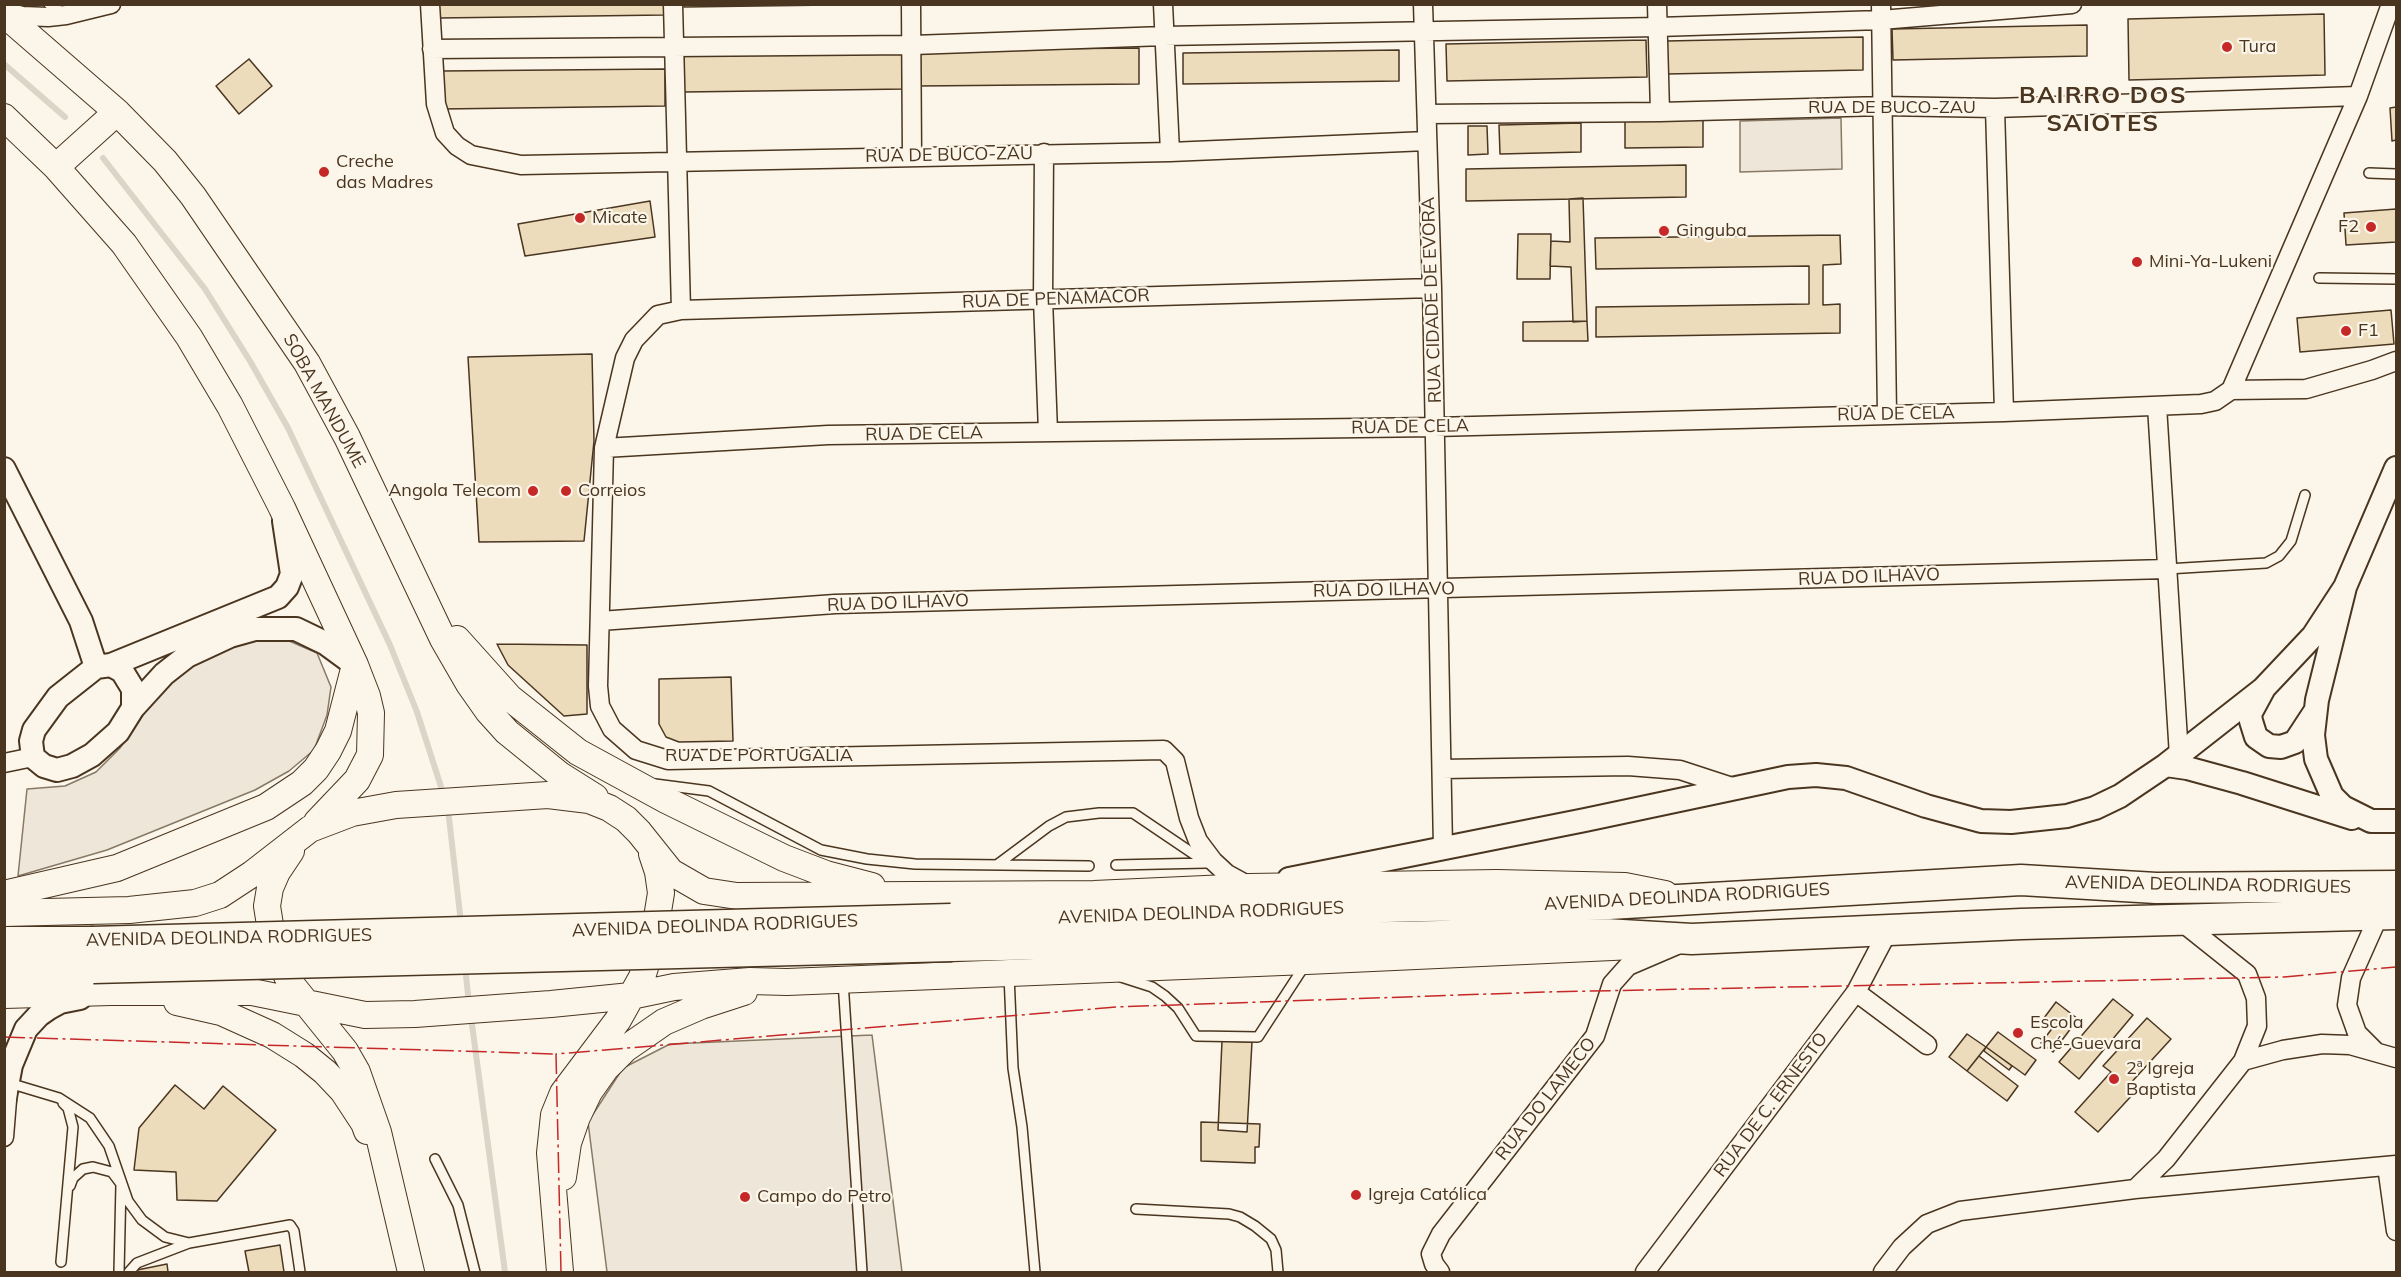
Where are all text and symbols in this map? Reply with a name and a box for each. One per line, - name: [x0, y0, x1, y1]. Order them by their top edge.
- place label: Tura: [2239, 36, 2276, 58]
- marker: Tura: [2220, 40, 2234, 54]
- district label: BAIRRO DOS SAIOTES: [2019, 82, 2187, 138]
- street label: RUA DE BUCO-ZAU: [1808, 97, 1976, 119]
- street label: RUA DE BUCO-ZAU: [865, 143, 1033, 167]
- place label: Creche das Madres: [336, 151, 433, 194]
- marker: Creche das Madres: [317, 165, 331, 179]
- street label: RUA CIDADE DE EVORA: [1418, 196, 1446, 404]
- place label: Micate: [592, 207, 647, 229]
- marker: Micate: [573, 211, 587, 225]
- place label: F2: [2338, 216, 2359, 238]
- place label: Ginguba: [1676, 220, 1747, 242]
- marker: F2: [2364, 220, 2378, 234]
- marker: Ginguba: [1657, 224, 1671, 238]
- place label: Mini-Ya-Lukeni: [2149, 251, 2272, 273]
- marker: Mini-Ya-Lukeni: [2130, 255, 2144, 269]
- street label: RUA DE PENAMACOR: [962, 285, 1150, 313]
- place label: F1: [2358, 320, 2379, 342]
- marker: F1: [2339, 324, 2353, 338]
- street label: SOBA MANDUME: [278, 330, 370, 472]
- street label: RUA DE CELA: [1837, 402, 1955, 426]
- street label: RUA DE CELA: [1351, 415, 1469, 439]
- street label: RUA DE CELA: [865, 422, 983, 446]
- place label: Angola Telecom: [388, 480, 521, 502]
- place label: Correios: [578, 480, 646, 502]
- marker: Angola Telecom: [526, 484, 540, 498]
- marker: Correios: [559, 484, 573, 498]
- street label: RUA DO ILHAVO: [1798, 564, 1940, 590]
- street label: RUA DO ILHAVO: [1313, 578, 1455, 602]
- street label: RUA DO ILHAVO: [827, 590, 969, 616]
- street label: RUA DE PORTUGALIA: [665, 745, 853, 767]
- street label: AVENIDA DEOLINDA RODRIGUES: [2065, 872, 2351, 898]
- street label: AVENIDA DEOLINDA RODRIGUES: [1543, 879, 1831, 915]
- street label: AVENIDA DEOLINDA RODRIGUES: [1058, 897, 1344, 929]
- street label: AVENIDA DEOLINDA RODRIGUES: [572, 910, 858, 942]
- street label: AVENIDA DEOLINDA RODRIGUES: [86, 925, 372, 951]
- place label: Escola Ché-Guevara: [2030, 1012, 2141, 1054]
- marker: Escola Ché-Guevara: [2011, 1026, 2025, 1040]
- street label: RUA DE C. ERNESTO: [1710, 1029, 1832, 1181]
- street label: RUA DO LAMECO: [1491, 1033, 1601, 1165]
- place label: 2ª Igreja Baptista: [2126, 1058, 2196, 1100]
- marker: 2ª Igreja Baptista: [2107, 1072, 2121, 1086]
- place label: Igreja Católica: [1368, 1184, 1487, 1206]
- place label: Campo do Petro: [757, 1186, 891, 1208]
- marker: Igreja Católica: [1349, 1188, 1363, 1202]
- marker: Campo do Petro: [738, 1190, 752, 1204]

